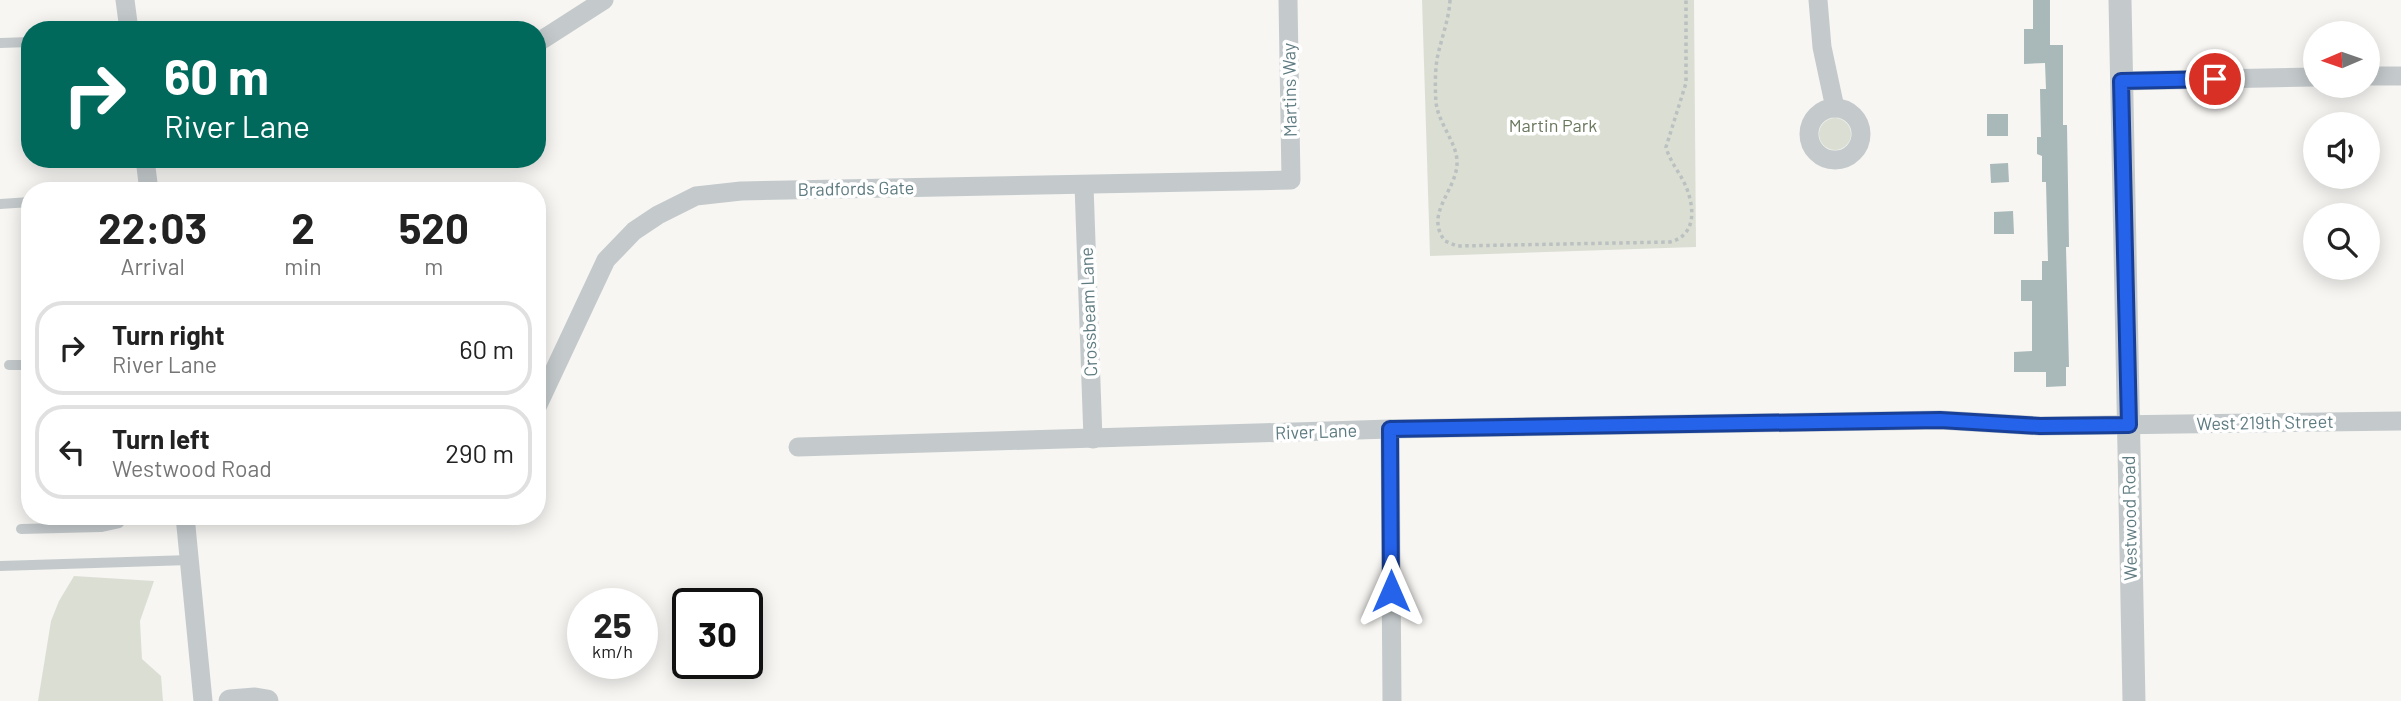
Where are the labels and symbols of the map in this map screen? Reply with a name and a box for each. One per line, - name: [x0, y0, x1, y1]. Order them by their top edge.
- north arrow: [2303, 21, 2380, 98]
- street label: Martins Way: [1277, 43, 1301, 137]
- pin: [2185, 49, 2245, 109]
- park label: Martin Park: [1509, 114, 1597, 136]
- street label: Bradfords Gate: [797, 176, 915, 200]
- street label: Crossbeam Lane: [1075, 247, 1101, 377]
- street label: West 219th Street: [2196, 410, 2334, 434]
- street label: River Lane: [1275, 419, 1357, 443]
- street label: Westwood Road: [2117, 455, 2141, 581]
- position arrow: [1354, 554, 1428, 628]
- speed limit sign: 30: [672, 588, 763, 679]

